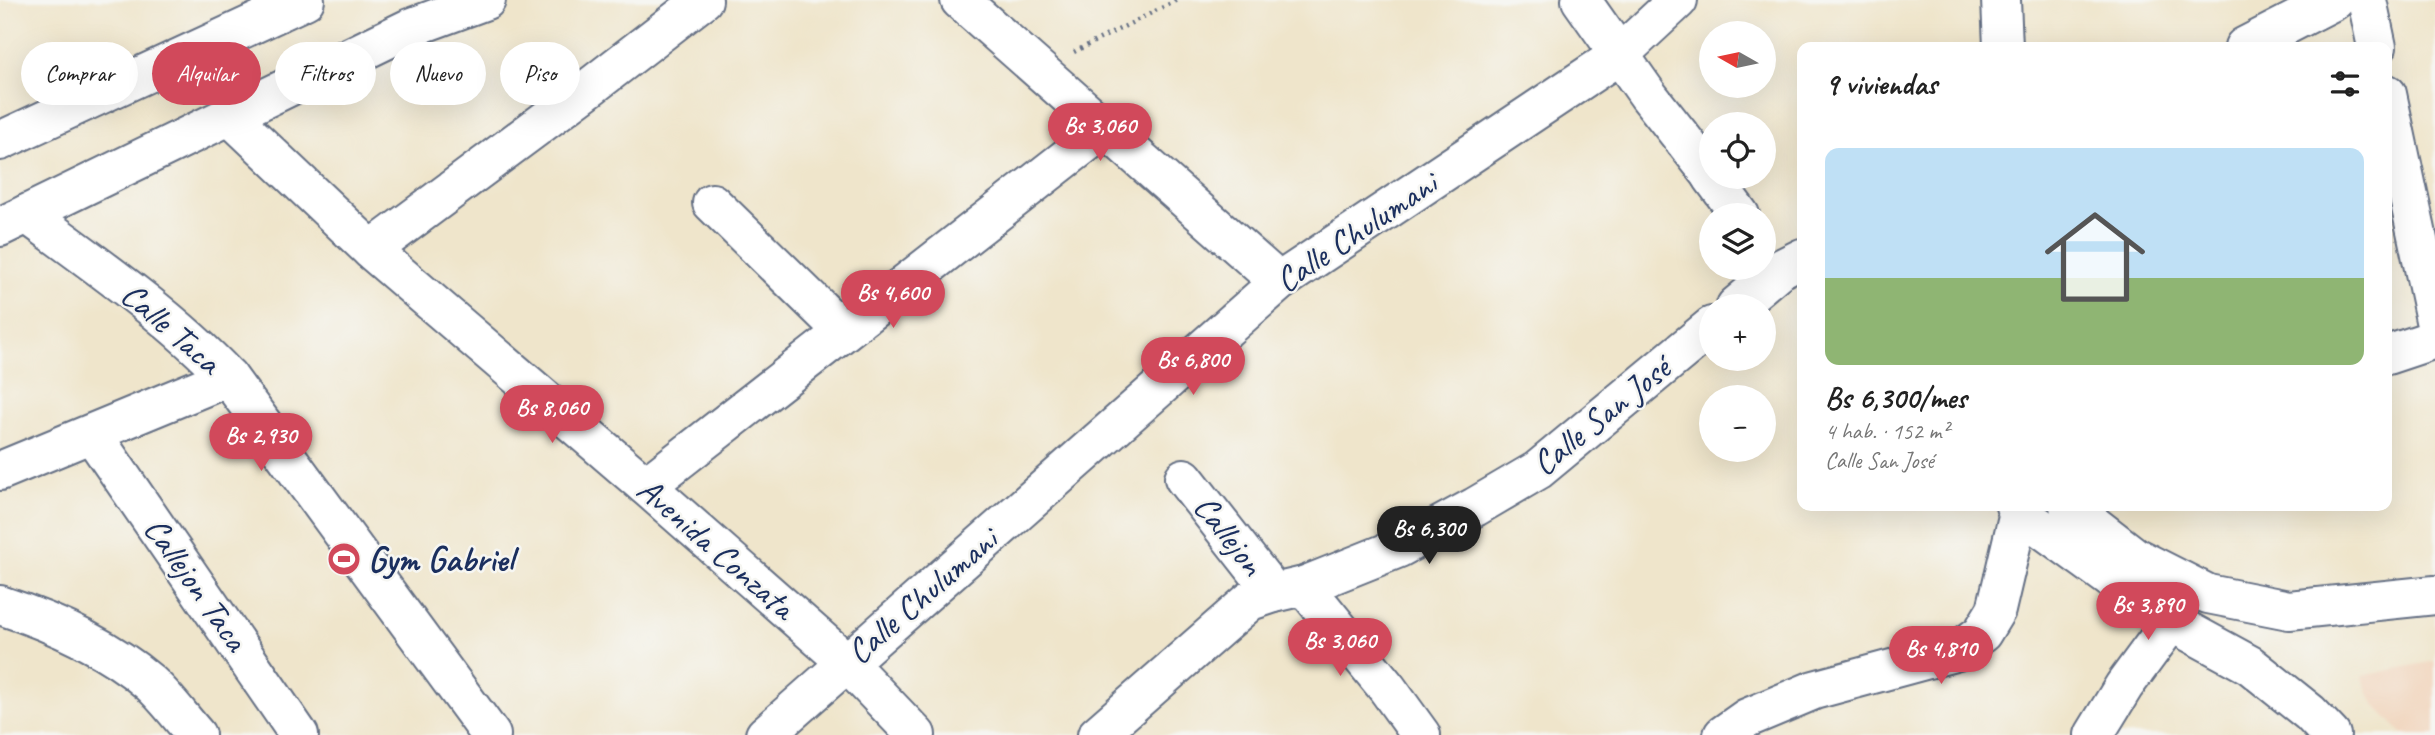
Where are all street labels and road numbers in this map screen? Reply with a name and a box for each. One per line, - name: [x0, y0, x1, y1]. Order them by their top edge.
- street label: Calle Chulumani: [1266, 159, 1449, 303]
- street label: Calle Taca: [111, 272, 233, 386]
- street label: Calle San José: [1523, 343, 1684, 486]
- street label: Avenida Conzata: [628, 467, 806, 631]
- street label: Callejon: [1183, 486, 1275, 585]
- street label: Callejon Taca: [134, 508, 260, 661]
- street label: Calle Chulumani: [837, 515, 1010, 674]

